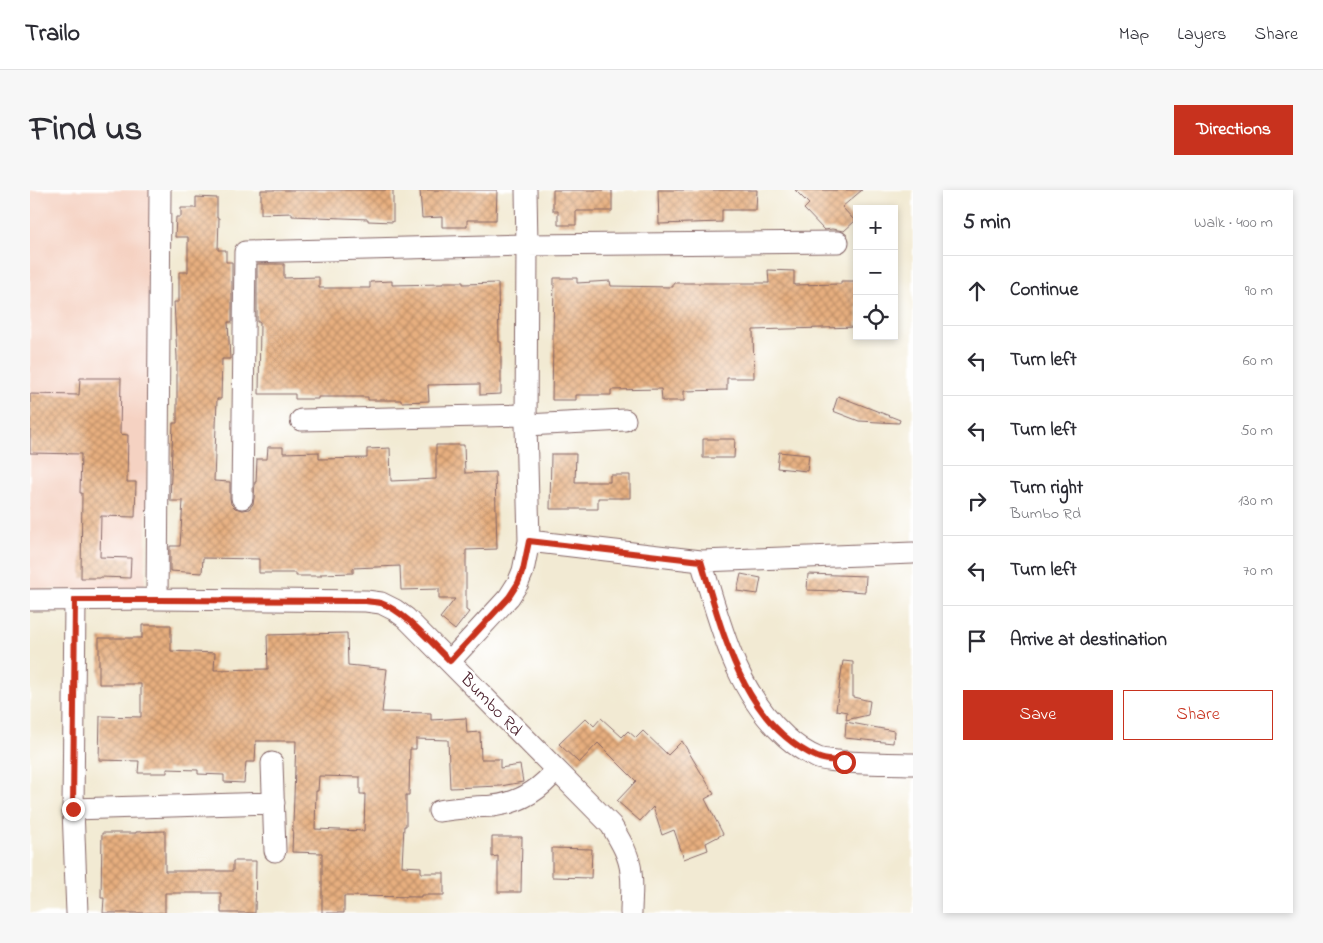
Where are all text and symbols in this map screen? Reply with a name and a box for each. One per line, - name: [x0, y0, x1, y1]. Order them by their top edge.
- text: Trailo: [25, 17, 80, 52]
- text: Map: [1119, 22, 1149, 48]
- text: Layers: [1177, 22, 1227, 48]
- text: Share: [1255, 22, 1298, 48]
- text: Find us: [30, 105, 142, 156]
- button: Directions: [1174, 105, 1293, 155]
- map controls: [853, 205, 898, 340]
- button: +: [853, 205, 898, 250]
- text: 5 min: [963, 208, 1011, 238]
- text: Walk · 400 m: [1194, 211, 1273, 235]
- button: −: [853, 250, 898, 295]
- icon: ahead: [963, 277, 991, 305]
- text: Continue: [1010, 277, 1078, 304]
- text: 90 m: [1245, 279, 1273, 303]
- button: locate: [853, 295, 898, 340]
- icon: left: [963, 347, 991, 375]
- text: Turn left: [1010, 347, 1077, 374]
- text: 60 m: [1243, 349, 1273, 373]
- icon: left: [963, 417, 991, 445]
- text: Turn left: [1010, 417, 1077, 444]
- text: 50 m: [1241, 419, 1273, 443]
- text: Turn right: [1010, 475, 1083, 502]
- icon: right: [963, 487, 991, 515]
- text: 130 m: [1238, 489, 1273, 513]
- text: Bumbo Rd: [1010, 502, 1081, 526]
- icon: left: [963, 557, 991, 585]
- text: Turn left: [1010, 557, 1077, 584]
- text: 70 m: [1243, 559, 1273, 583]
- icon: arrive: [963, 627, 991, 655]
- text: Arrive at destination: [1010, 627, 1167, 654]
- street label: Bumbo Rd: [453, 667, 528, 743]
- button: Save: [963, 690, 1113, 740]
- button: Share: [1123, 690, 1273, 740]
- route start: [833, 751, 856, 774]
- route end: [62, 798, 85, 821]

